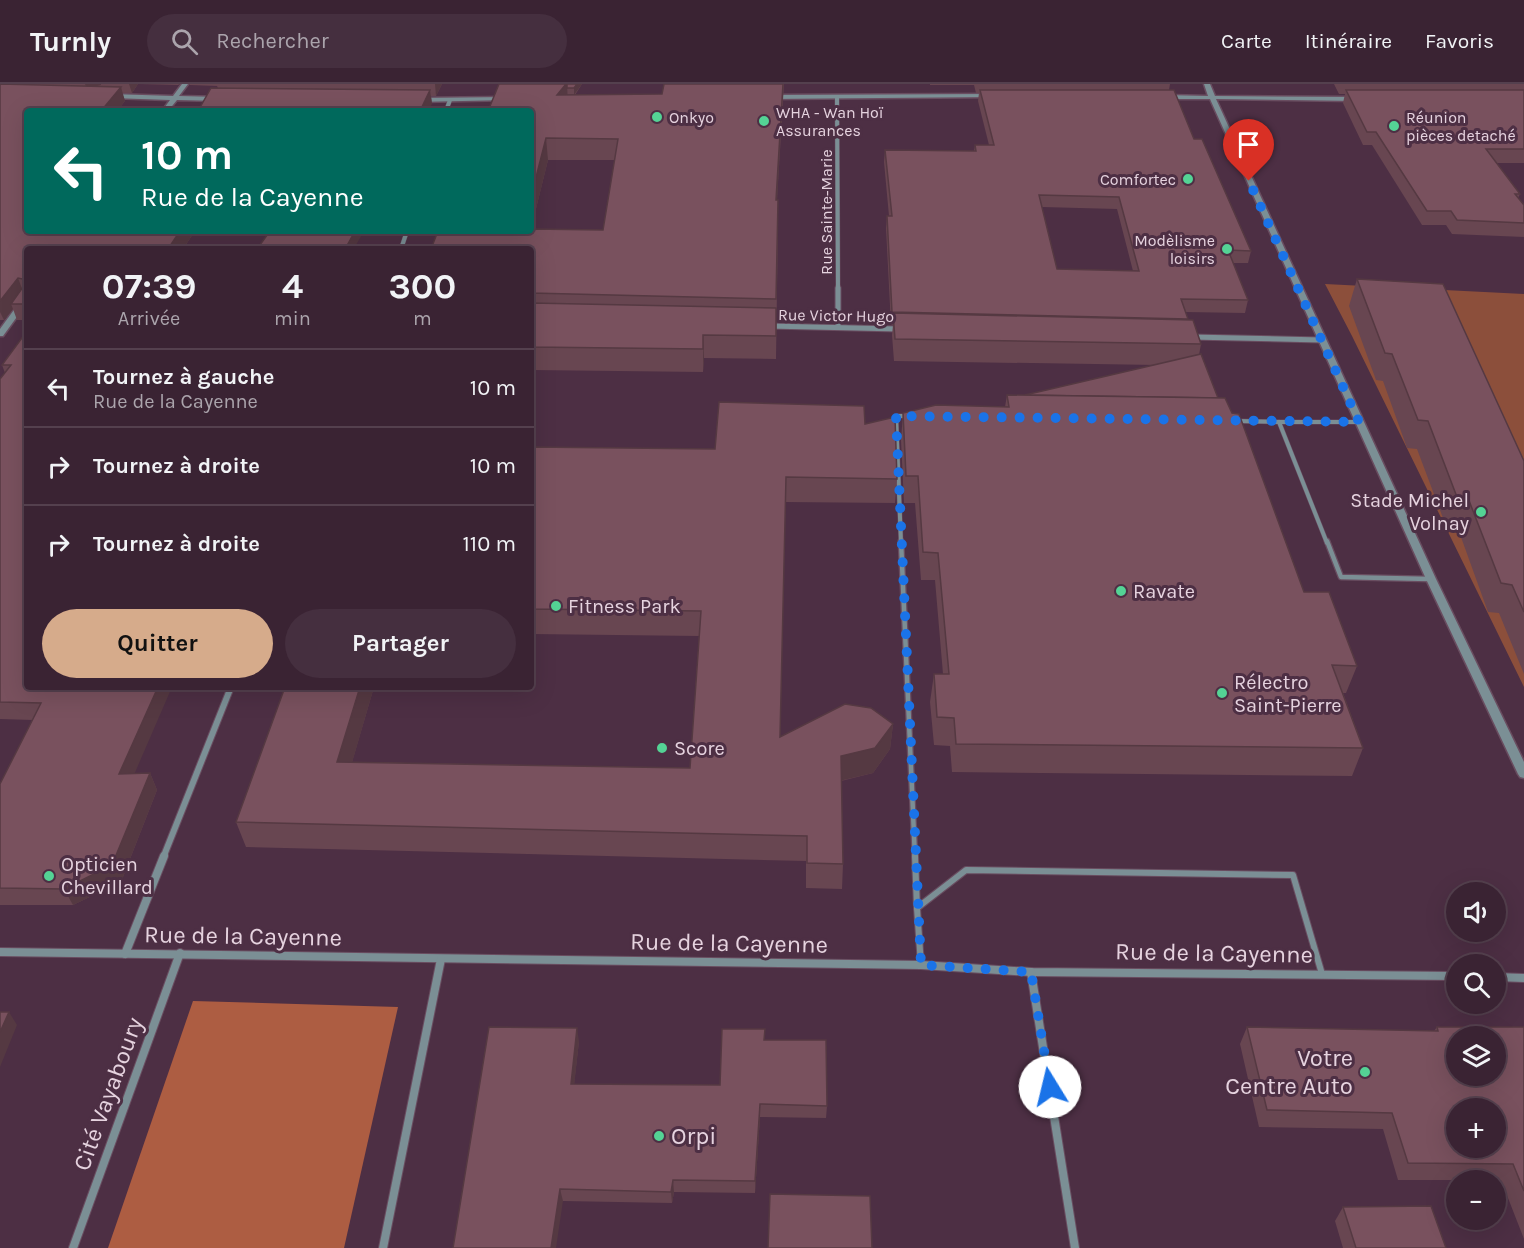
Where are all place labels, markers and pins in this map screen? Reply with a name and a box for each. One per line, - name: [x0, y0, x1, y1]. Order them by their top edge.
- place label: WHA - Wan Hoï Assurances: [776, 103, 884, 140]
- place label: Onkyo: [669, 108, 714, 127]
- place label: Réunion pièces detaché: [1406, 108, 1516, 145]
- marker: Onkyo: [650, 110, 664, 124]
- marker: WHA - Wan Hoï Assurances: [757, 114, 771, 128]
- pin: [1223, 119, 1274, 181]
- marker: Réunion pièces detaché: [1387, 119, 1401, 133]
- place label: Comfortec: [1100, 170, 1176, 189]
- marker: Comfortec: [1181, 172, 1195, 186]
- place label: Modèlisme loisirs: [1134, 231, 1215, 268]
- marker: Modèlisme loisirs: [1220, 242, 1234, 256]
- place label: Stade Michel Volnay: [1350, 489, 1469, 535]
- marker: Stade Michel Volnay: [1474, 505, 1488, 519]
- place label: Ravate: [1133, 580, 1195, 603]
- marker: Ravate: [1114, 584, 1128, 598]
- place label: Fitness Park: [568, 595, 681, 618]
- marker: Fitness Park: [549, 599, 563, 613]
- place label: Rélectro Saint-Pierre: [1234, 671, 1342, 717]
- marker: Rélectro Saint-Pierre: [1215, 686, 1229, 700]
- place label: Score: [674, 737, 725, 760]
- marker: Score: [655, 741, 669, 755]
- place label: Opticien Chevillard: [61, 853, 153, 899]
- marker: Opticien Chevillard: [42, 869, 56, 883]
- place label: Votre Centre Auto: [1225, 1044, 1353, 1100]
- marker: Votre Centre Auto: [1358, 1065, 1372, 1079]
- place label: Orpi: [671, 1122, 716, 1150]
- marker: Orpi: [652, 1129, 666, 1143]

